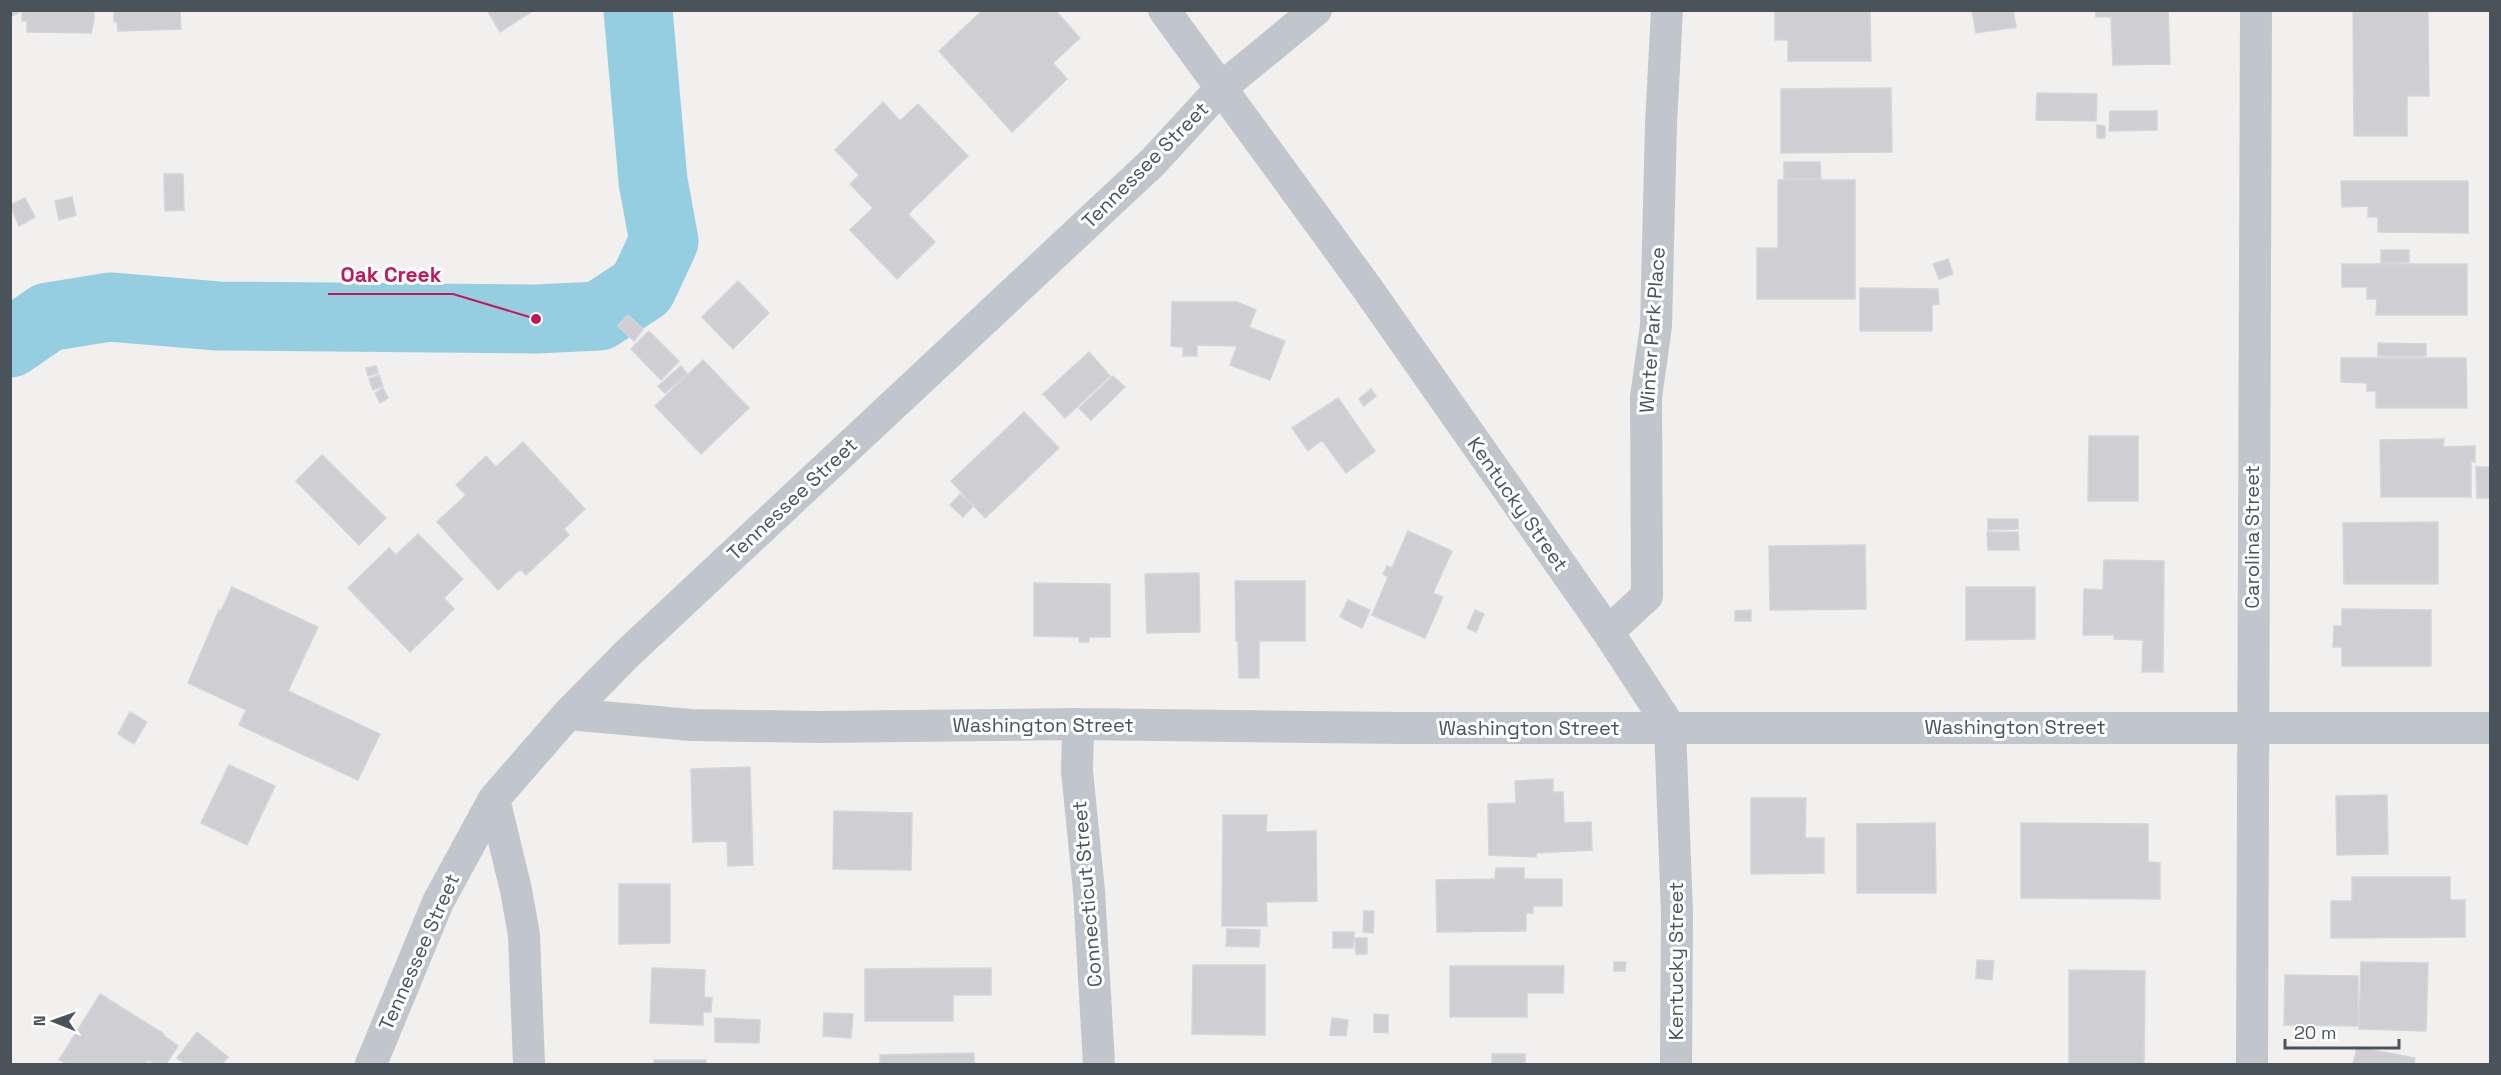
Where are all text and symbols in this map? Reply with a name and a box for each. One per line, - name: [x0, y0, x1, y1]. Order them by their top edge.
- street label: Tennessee Street: [1076, 96, 1214, 234]
- street label: Winter Park Place: [1633, 246, 1671, 414]
- callout: Oak Creek: [328, 255, 453, 294]
- text: Oak Creek: [340, 261, 442, 288]
- street label: Tennessee Street: [721, 432, 863, 566]
- street label: Kentucky Street: [1462, 432, 1574, 576]
- street label: Carolina Street: [2239, 465, 2265, 609]
- street label: Washington Street: [952, 712, 1134, 738]
- street label: Washington Street: [1924, 714, 2106, 740]
- street label: Washington Street: [1438, 715, 1620, 741]
- street label: Connecticut Street: [1066, 800, 1108, 988]
- street label: Tennessee Street: [373, 870, 465, 1034]
- street label: Kentucky Street: [1663, 882, 1689, 1040]
- north arrow: [24, 991, 84, 1051]
- scale bar: [2285, 1012, 2399, 1050]
- text: N: [29, 1015, 50, 1026]
- text: 20 m: [2294, 1021, 2337, 1044]

